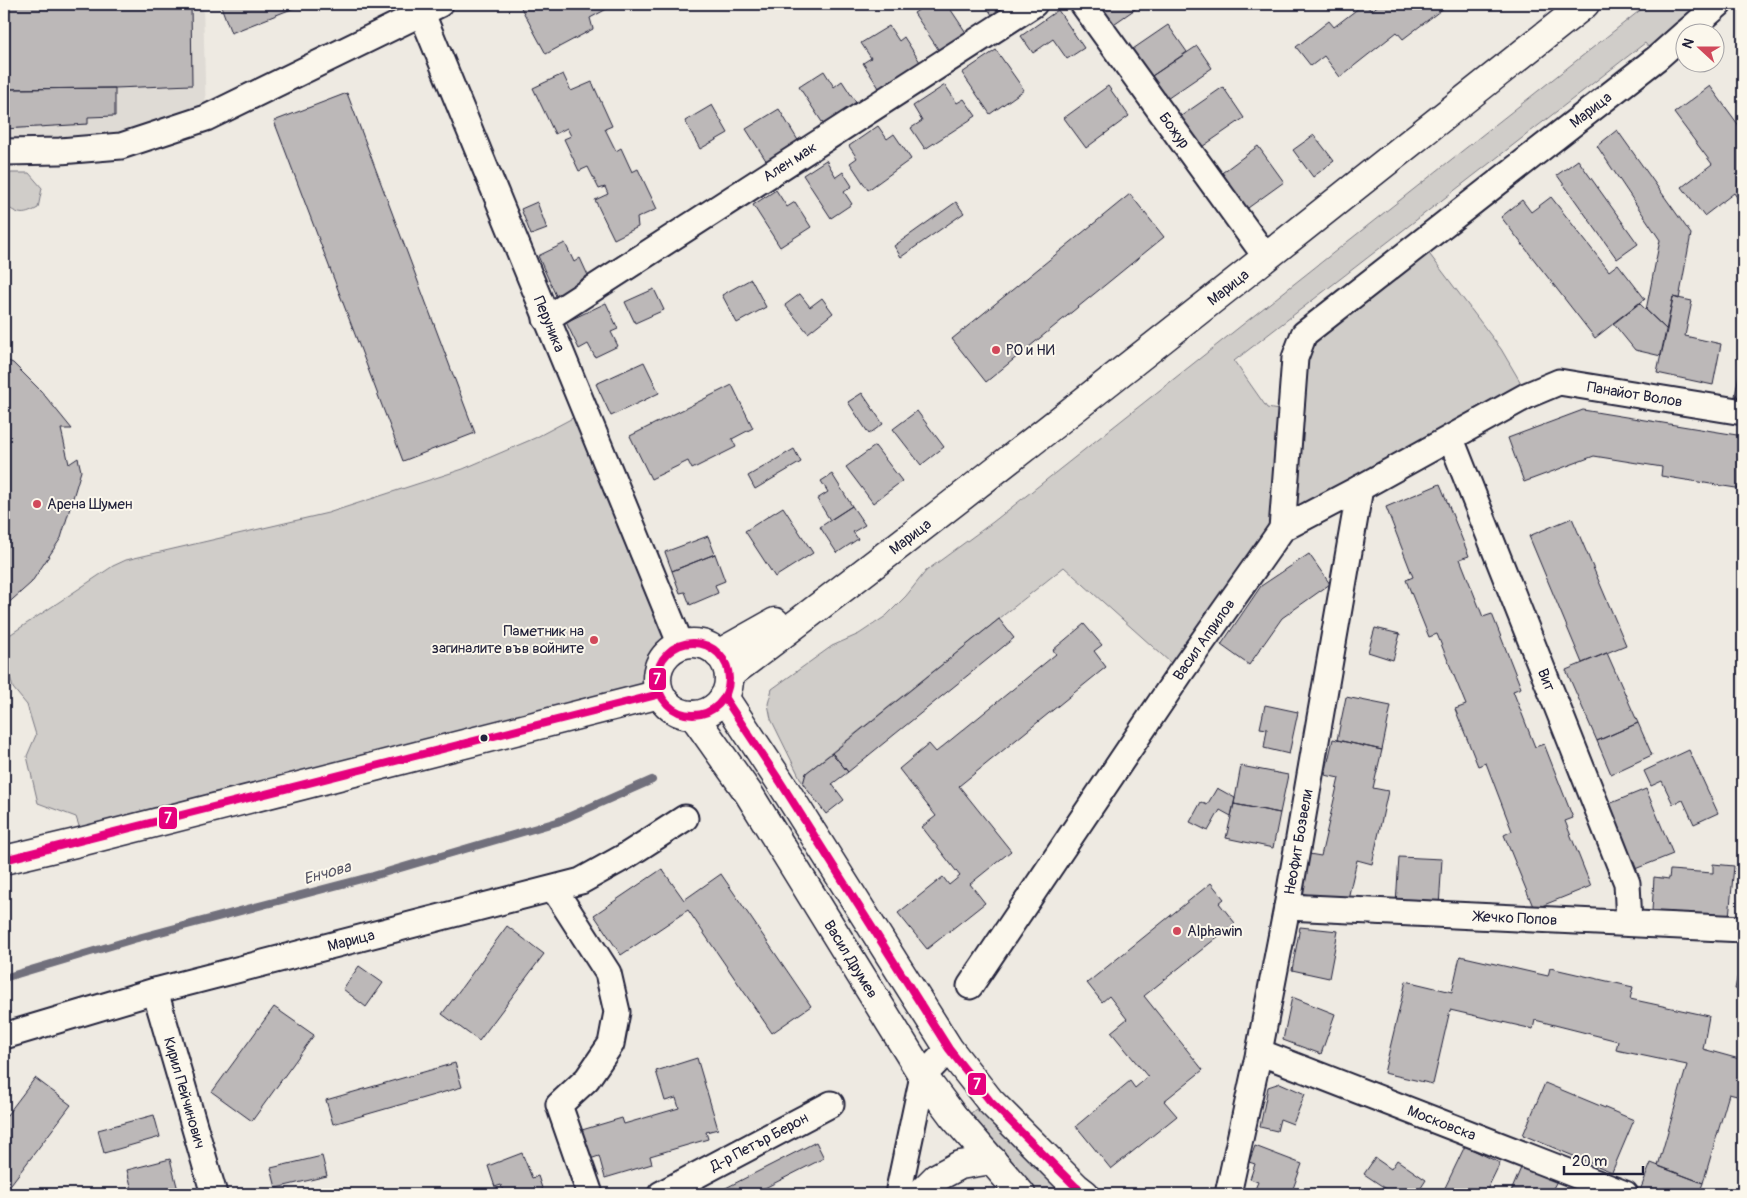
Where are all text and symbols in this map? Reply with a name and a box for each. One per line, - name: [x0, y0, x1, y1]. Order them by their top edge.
- north arrow: [1674, 22, 1724, 72]
- text: N: [1679, 36, 1698, 51]
- street label: Марица: [1566, 88, 1615, 132]
- street label: Божур: [1155, 109, 1194, 152]
- street label: Ален мак: [759, 137, 820, 186]
- street label: Марица: [1203, 265, 1253, 310]
- street label: Перуника: [529, 293, 569, 355]
- place label: РО и НИ: [1006, 341, 1055, 360]
- marker: РО и НИ: [990, 344, 1002, 356]
- street label: Панайот Волов: [1586, 377, 1684, 412]
- place label: Арена Шумен: [47, 495, 132, 514]
- marker: Арена Шумен: [31, 498, 43, 510]
- street label: Марица: [885, 514, 935, 559]
- street label: Васил Априлов: [1169, 595, 1239, 684]
- place label: Паметник на загиналите във войните: [432, 622, 585, 658]
- marker: Паметник на загиналите във войните: [588, 634, 600, 646]
- street label: Вит: [1533, 666, 1560, 694]
- line badge: 7: [648, 667, 667, 691]
- text: 7: [653, 671, 661, 688]
- unlabelled marker: [479, 733, 489, 743]
- street label: Неофит Бозвели: [1280, 787, 1317, 896]
- line badge: 7: [158, 806, 178, 830]
- text: 7: [164, 810, 172, 827]
- water label: Енчова: [301, 856, 354, 889]
- street label: Жечко Попов: [1472, 906, 1558, 930]
- street label: Васил Друмев: [820, 917, 882, 1002]
- place label: Alphawin: [1187, 922, 1243, 941]
- street label: Марица: [325, 925, 377, 956]
- marker: Alphawin: [1171, 925, 1183, 937]
- street label: Кирил Пейчинович: [159, 1035, 210, 1151]
- line badge: 7: [967, 1072, 987, 1096]
- text: 7: [973, 1076, 981, 1093]
- street label: Московска: [1405, 1101, 1479, 1145]
- street label: Д-р Петър Берон: [706, 1108, 811, 1176]
- scale bar: [1564, 1143, 1643, 1175]
- text: 20 m: [1572, 1152, 1607, 1171]

